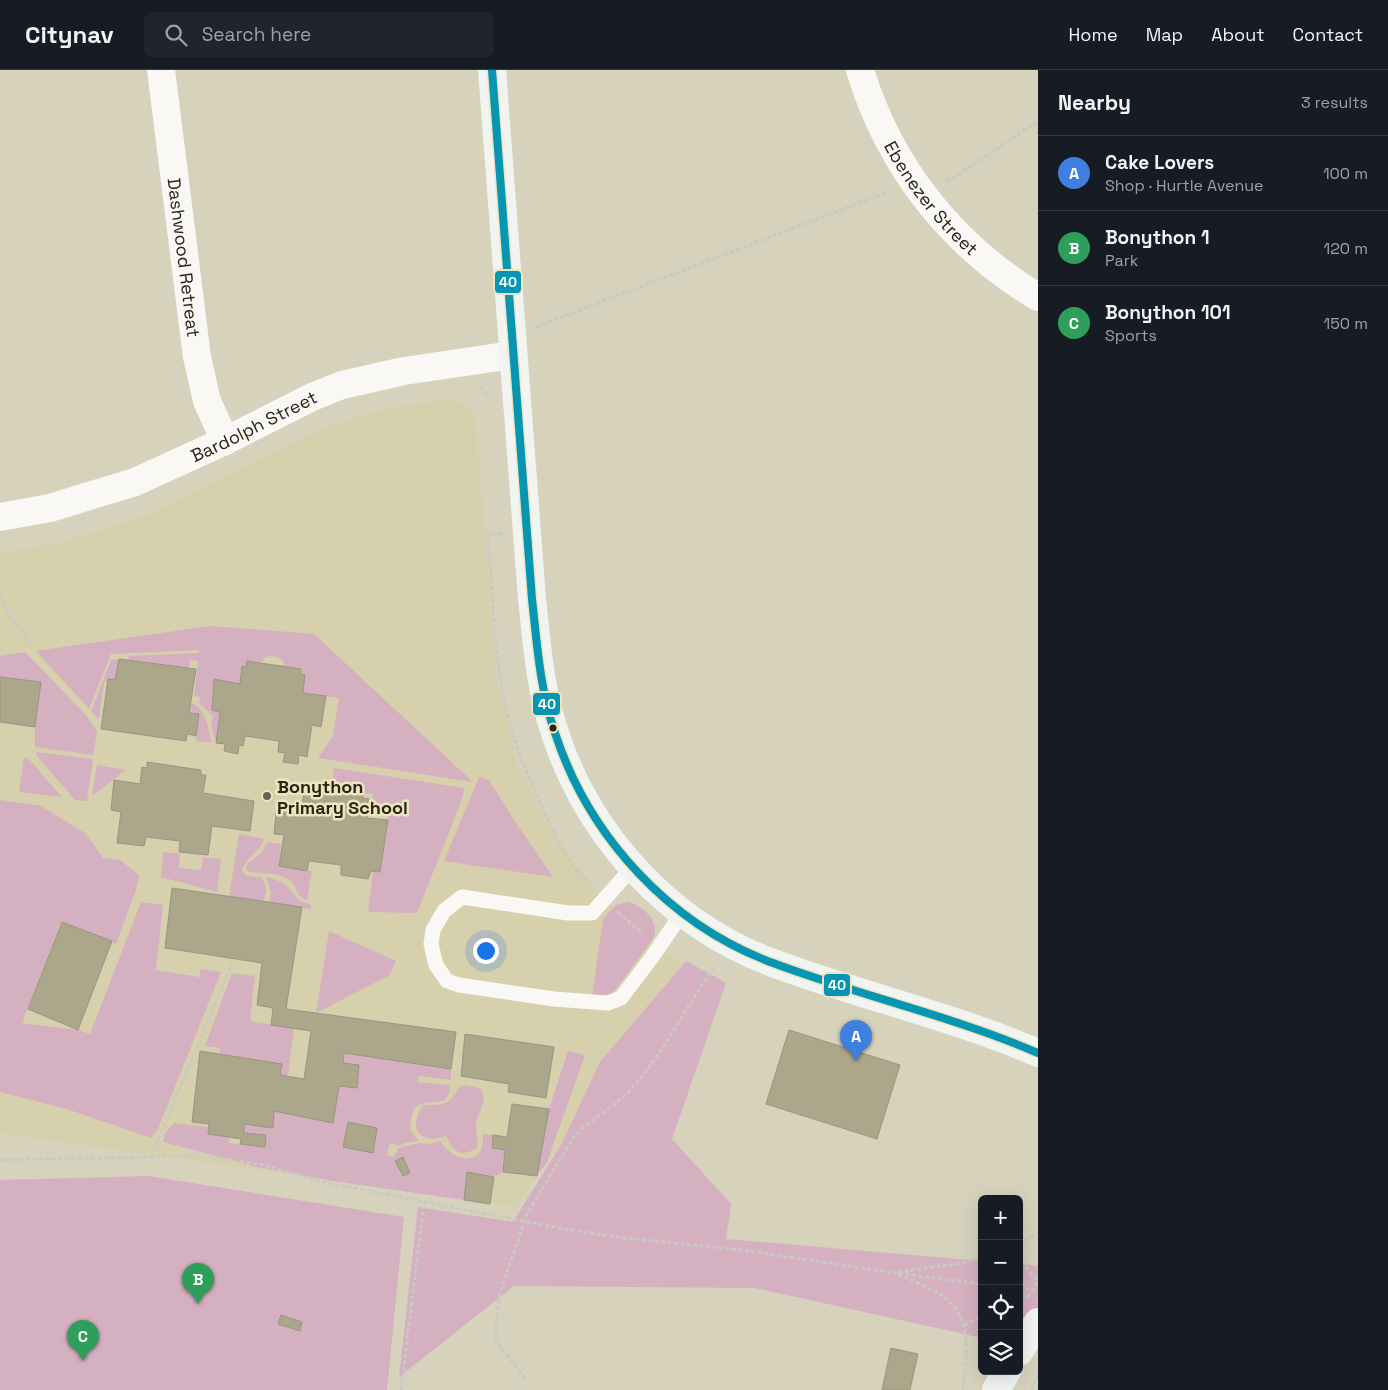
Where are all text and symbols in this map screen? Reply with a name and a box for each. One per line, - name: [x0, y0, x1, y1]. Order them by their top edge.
- search box: [144, 12, 494, 57]
- text: Citynav: [25, 19, 114, 50]
- icon: search: [162, 21, 190, 49]
- text: Search here: [202, 22, 311, 47]
- text: Home: [1069, 23, 1118, 46]
- text: Map: [1146, 23, 1183, 46]
- text: About: [1211, 23, 1265, 46]
- text: Contact: [1293, 23, 1363, 46]
- text: Nearby: [1058, 89, 1131, 116]
- text: 3 results: [1301, 92, 1368, 113]
- street label: Ebenezer Street: [880, 137, 983, 260]
- text: Cake Lovers: [1105, 150, 1214, 175]
- text: A: [1069, 163, 1079, 184]
- text: 100 m: [1323, 163, 1368, 184]
- text: Shop · Hurtle Avenue: [1105, 175, 1264, 196]
- street label: Dashwood Retreat: [163, 176, 206, 339]
- text: Bonython 1: [1105, 225, 1210, 250]
- text: B: [1069, 238, 1079, 259]
- text: 120 m: [1324, 238, 1368, 259]
- text: Park: [1105, 250, 1138, 271]
- line badge: 40: [494, 270, 522, 294]
- text: 40: [499, 273, 517, 291]
- text: Bonython 101: [1105, 300, 1231, 325]
- text: C: [1069, 313, 1079, 334]
- text: 150 m: [1324, 313, 1368, 334]
- text: Sports: [1105, 325, 1157, 346]
- street label: Bardolph Street: [187, 385, 321, 467]
- line badge: 40: [532, 692, 561, 716]
- text: 40: [538, 695, 556, 713]
- unlabelled marker: [548, 723, 558, 733]
- place label: Bonython Primary School: [277, 775, 408, 819]
- marker: Bonython Primary School: [261, 790, 273, 802]
- your location: [473, 938, 499, 964]
- line badge: 40: [823, 973, 851, 997]
- text: 40: [828, 976, 846, 994]
- pin: A: [840, 1020, 872, 1061]
- map controls: [978, 1195, 1023, 1375]
- button: +: [978, 1195, 1023, 1240]
- button: −: [978, 1240, 1023, 1285]
- pin: B: [182, 1263, 214, 1304]
- button: locate: [978, 1285, 1023, 1330]
- pin: C: [67, 1320, 99, 1361]
- button: layers: [978, 1330, 1023, 1375]

